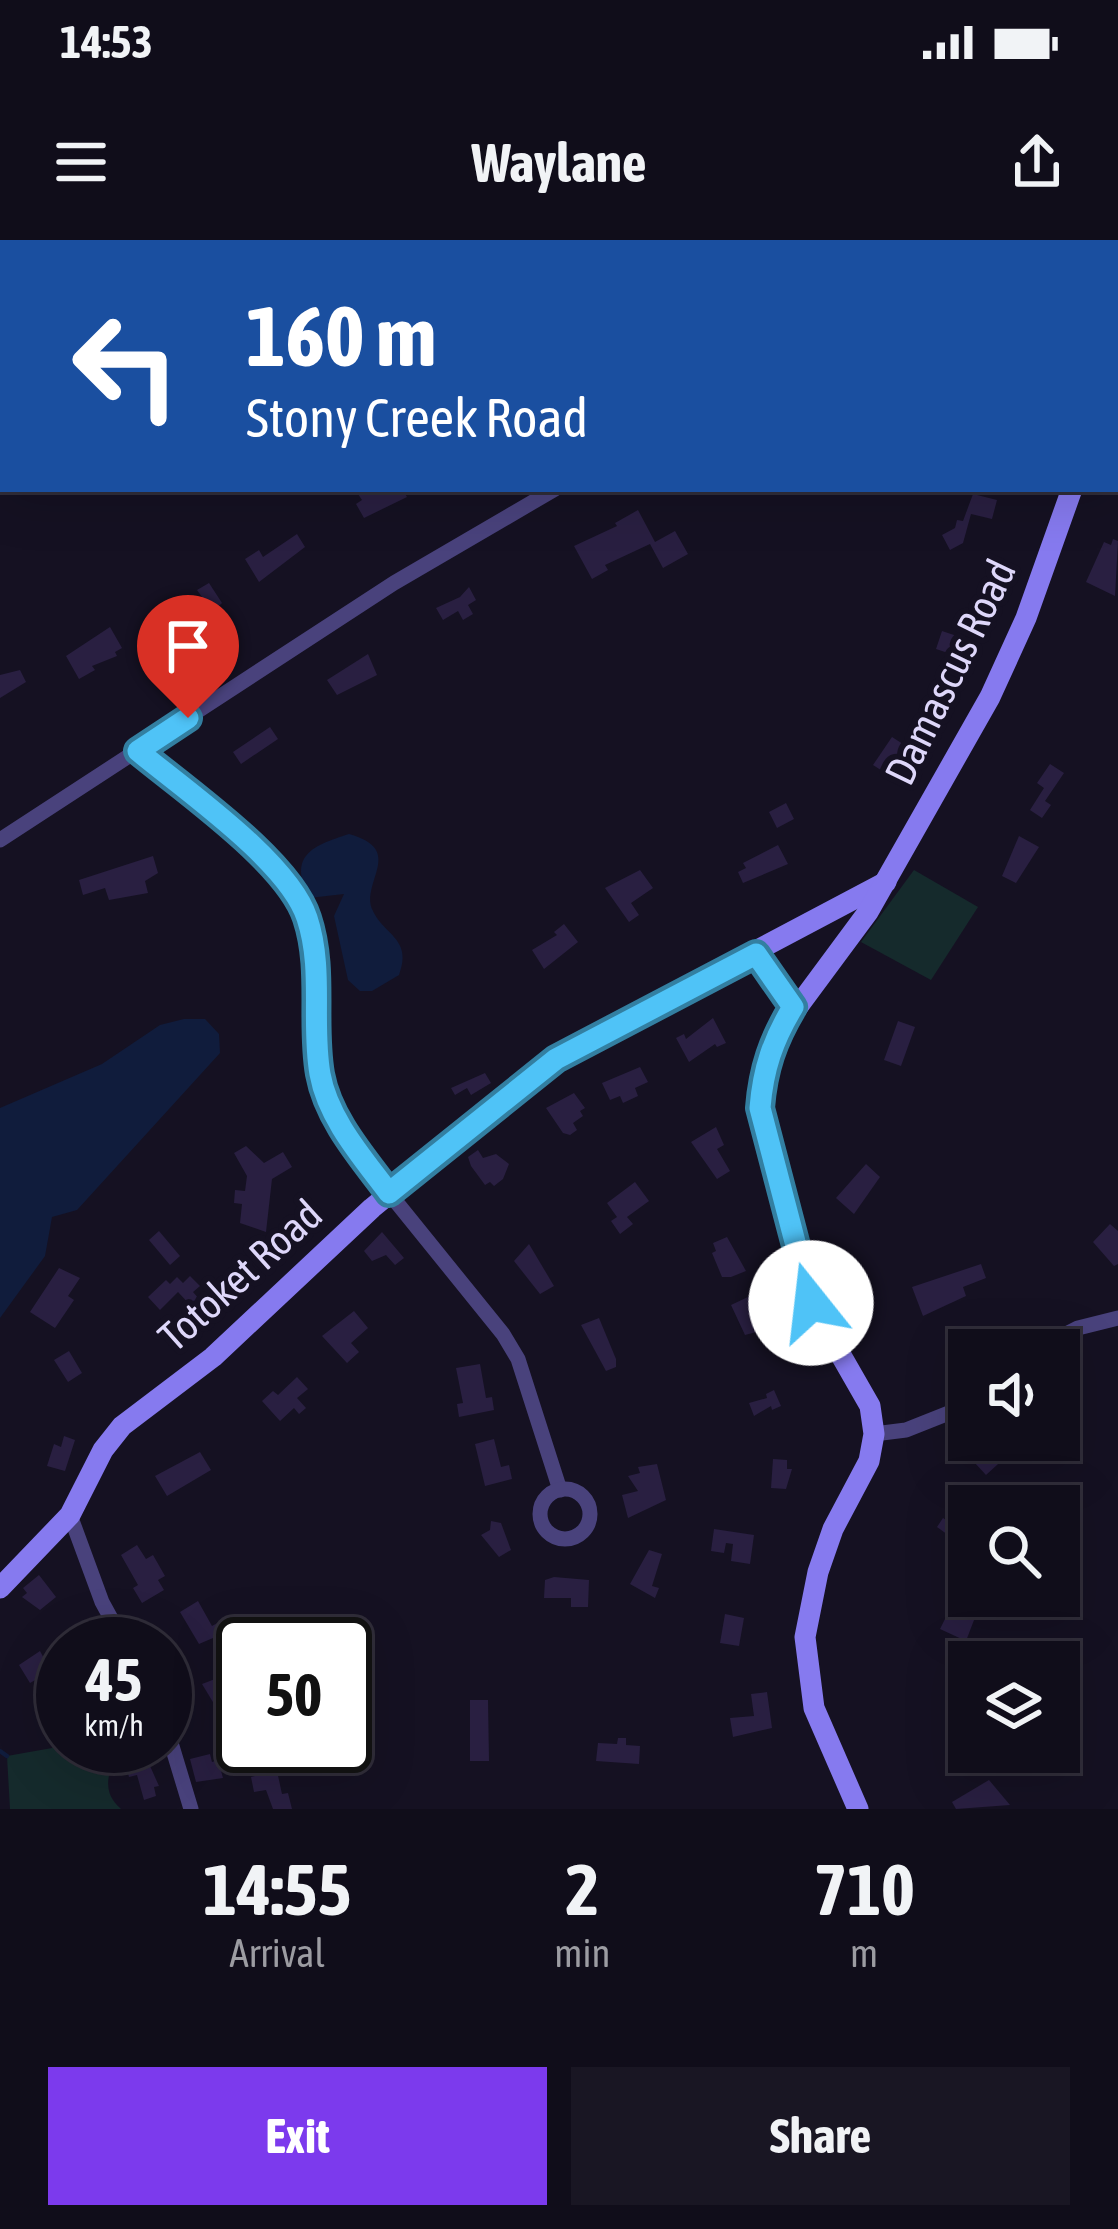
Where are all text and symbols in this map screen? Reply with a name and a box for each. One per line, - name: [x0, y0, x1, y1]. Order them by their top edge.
- text: 14:53: [60, 16, 153, 68]
- icon: menu: [48, 129, 114, 195]
- icon: share: [1004, 129, 1070, 195]
- text: Waylane: [471, 132, 647, 193]
- icon: left: [48, 288, 204, 444]
- text: 160 m: [246, 288, 436, 384]
- text: Stony Creek Road: [246, 387, 588, 448]
- street label: Damascus Road: [875, 552, 1025, 792]
- pin: [137, 595, 239, 718]
- icon: arrive: [155, 613, 221, 679]
- street label: Totoket Road: [149, 1190, 331, 1360]
- position arrow: [748, 1240, 874, 1366]
- map controls: [948, 1329, 1080, 1773]
- button: sound: [948, 1329, 1080, 1461]
- button: search: [948, 1485, 1080, 1617]
- speed limit sign: 50: [216, 1617, 372, 1773]
- button: layers: [948, 1641, 1080, 1773]
- text: 45: [86, 1645, 142, 1714]
- text: km/h: [84, 1708, 144, 1742]
- text: 14:55: [203, 1848, 351, 1930]
- text: 2: [565, 1848, 599, 1930]
- text: 710: [813, 1848, 915, 1930]
- text: Arrival: [230, 1931, 325, 1975]
- text: min: [554, 1931, 610, 1975]
- text: m: [850, 1931, 878, 1975]
- button: Exit: [48, 2067, 547, 2205]
- button: Share: [571, 2067, 1070, 2205]

